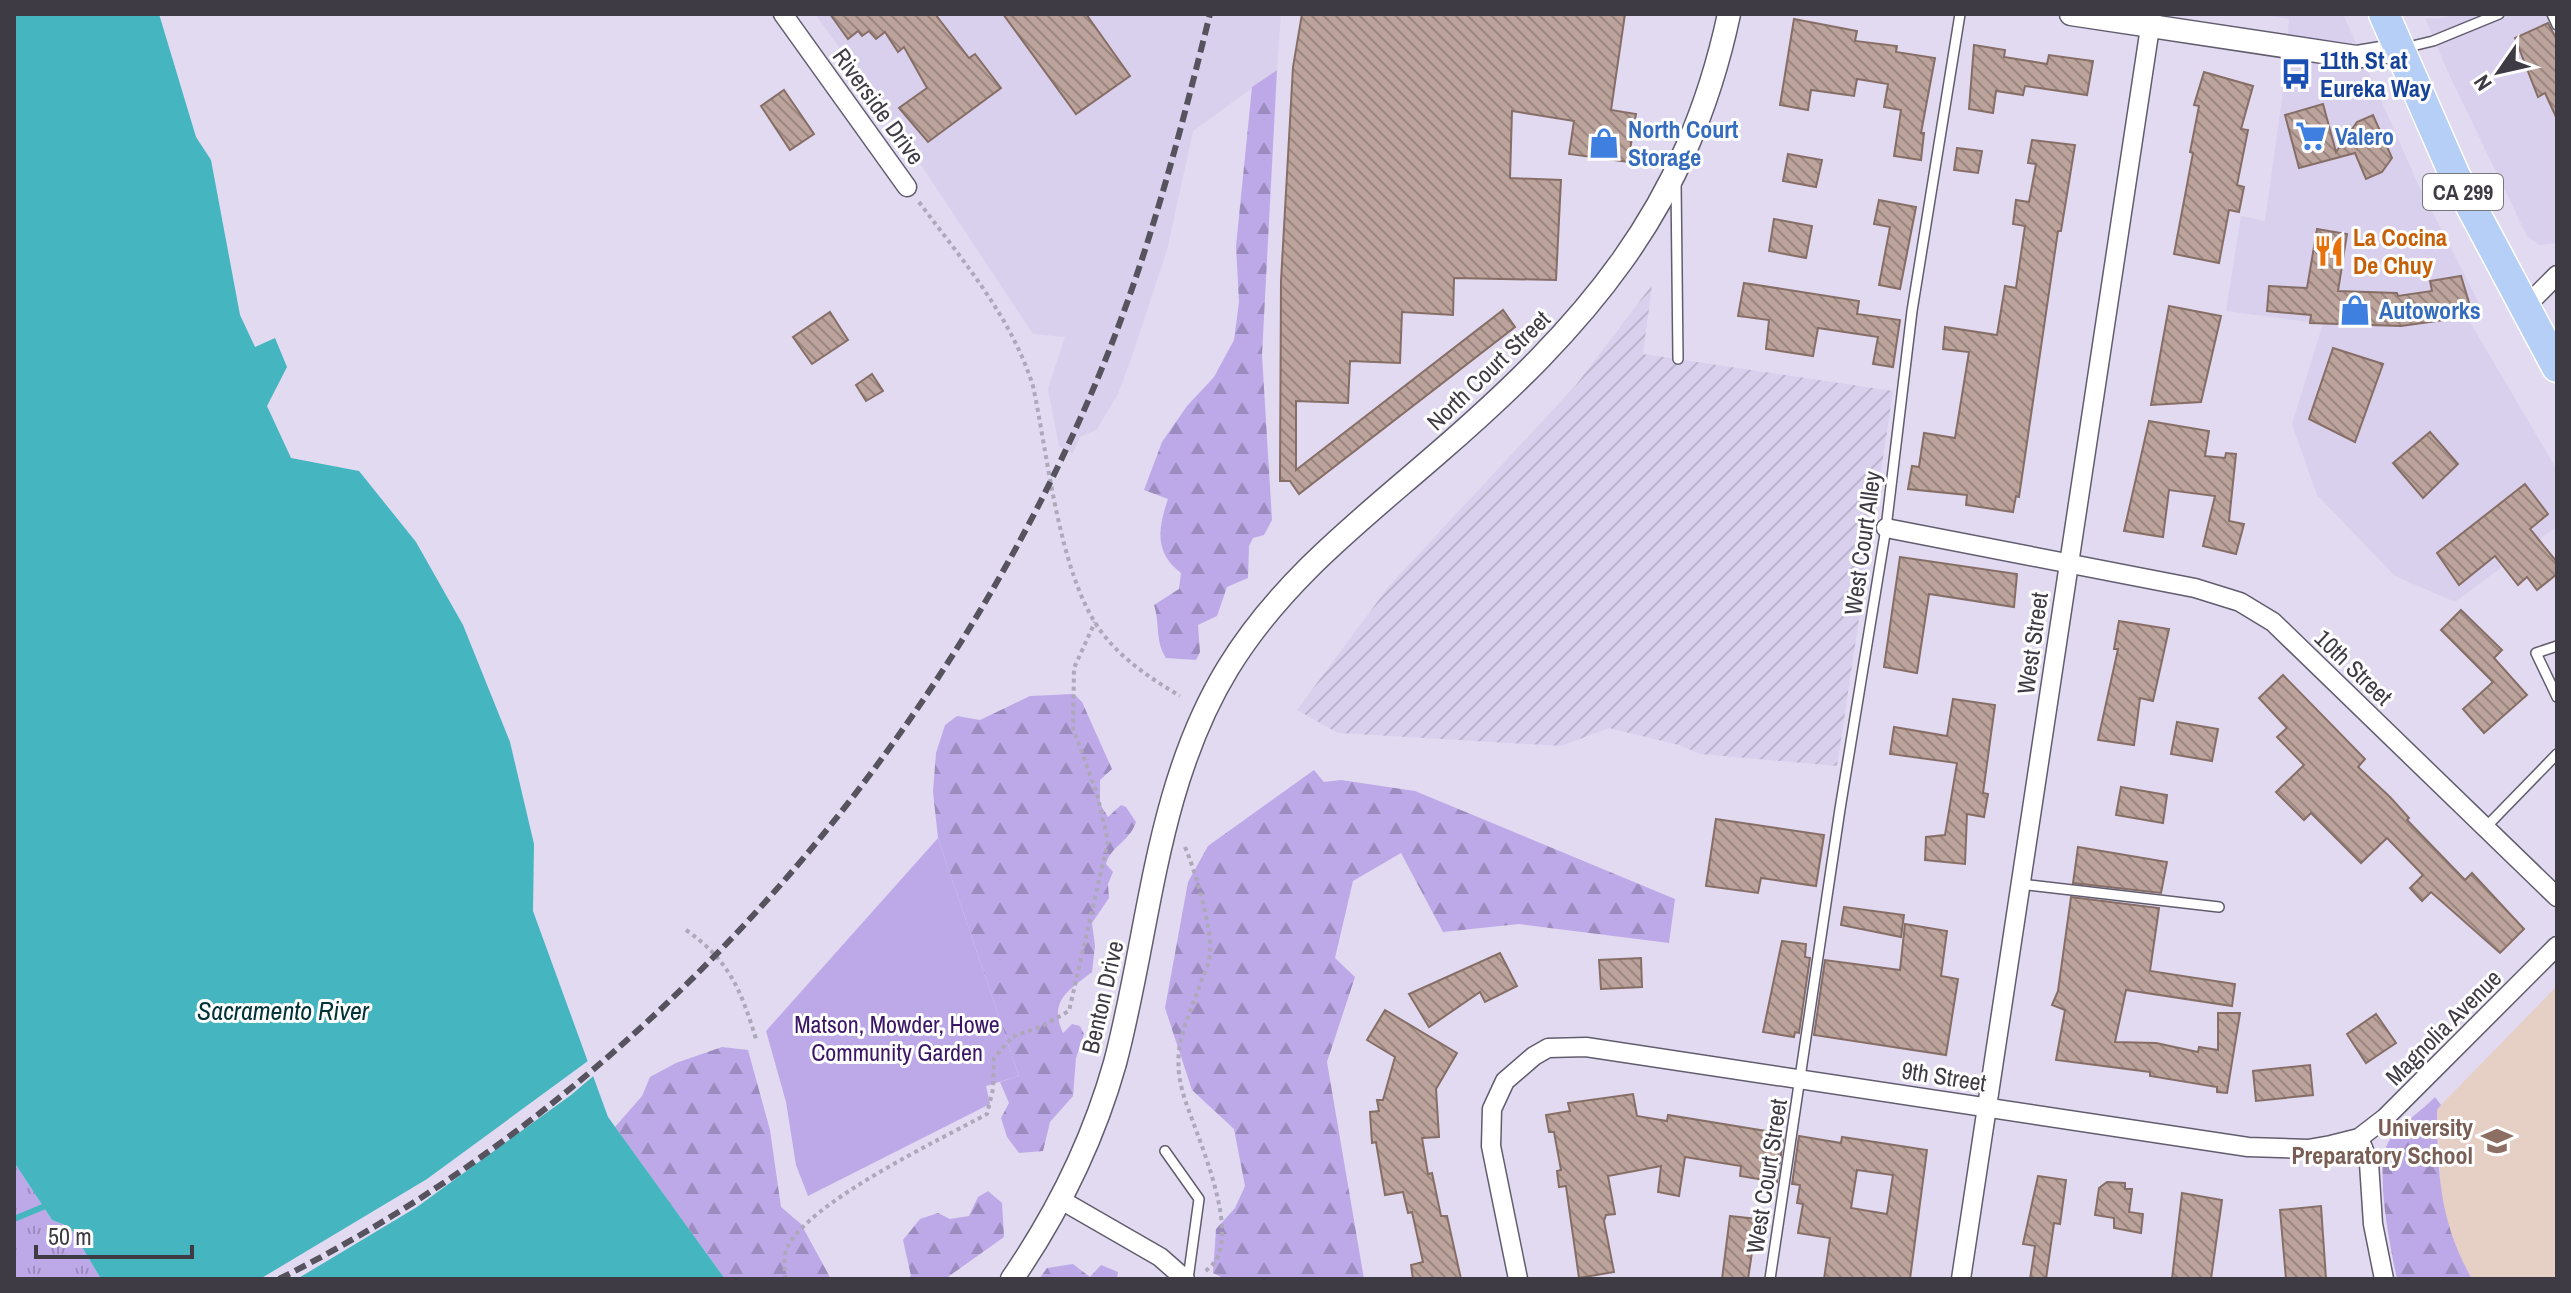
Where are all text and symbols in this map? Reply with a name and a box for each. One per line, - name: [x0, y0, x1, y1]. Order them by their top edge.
- north arrow: [2459, 32, 2539, 112]
- street label: Riverside Drive: [826, 41, 932, 171]
- place label: 11th St at Eureka Way: [2320, 44, 2431, 104]
- bus stop icon: 11th St at Eureka Way: [2279, 57, 2313, 91]
- text: N: [2466, 69, 2498, 97]
- place label: North Court Storage: [1628, 113, 1739, 173]
- supermarket icon: Valero: [2294, 119, 2328, 153]
- place label: Valero: [2335, 120, 2394, 152]
- shop icon: North Court Storage: [1587, 126, 1621, 160]
- road number: CA 299: [2423, 174, 2503, 210]
- place label: La Cocina De Chuy: [2353, 221, 2447, 281]
- restaurant icon: La Cocina De Chuy: [2312, 234, 2346, 268]
- shop icon: Autoworks: [2338, 293, 2372, 327]
- place label: Autoworks: [2379, 294, 2481, 326]
- street label: North Court Street: [1419, 303, 1557, 437]
- street label: West Court Alley: [1836, 469, 1888, 617]
- street label: West Street: [2009, 590, 2055, 696]
- street label: 10th Street: [2308, 622, 2400, 712]
- street label: Benton Drive: [1073, 937, 1131, 1057]
- street label: Magnolia Avenue: [2378, 962, 2508, 1092]
- water label: Sacramento River: [197, 993, 370, 1028]
- park label: Matson, Mowder, Howe Community Garden: [794, 1008, 1000, 1068]
- street label: 9th Street: [1899, 1054, 1989, 1099]
- street label: West Court Street: [1738, 1096, 1794, 1256]
- place label: University Preparatory School: [2291, 1111, 2473, 1171]
- school or university icon: University Preparatory School: [2480, 1124, 2514, 1158]
- scale bar: [36, 1209, 192, 1259]
- text: 50 m: [48, 1220, 92, 1252]

